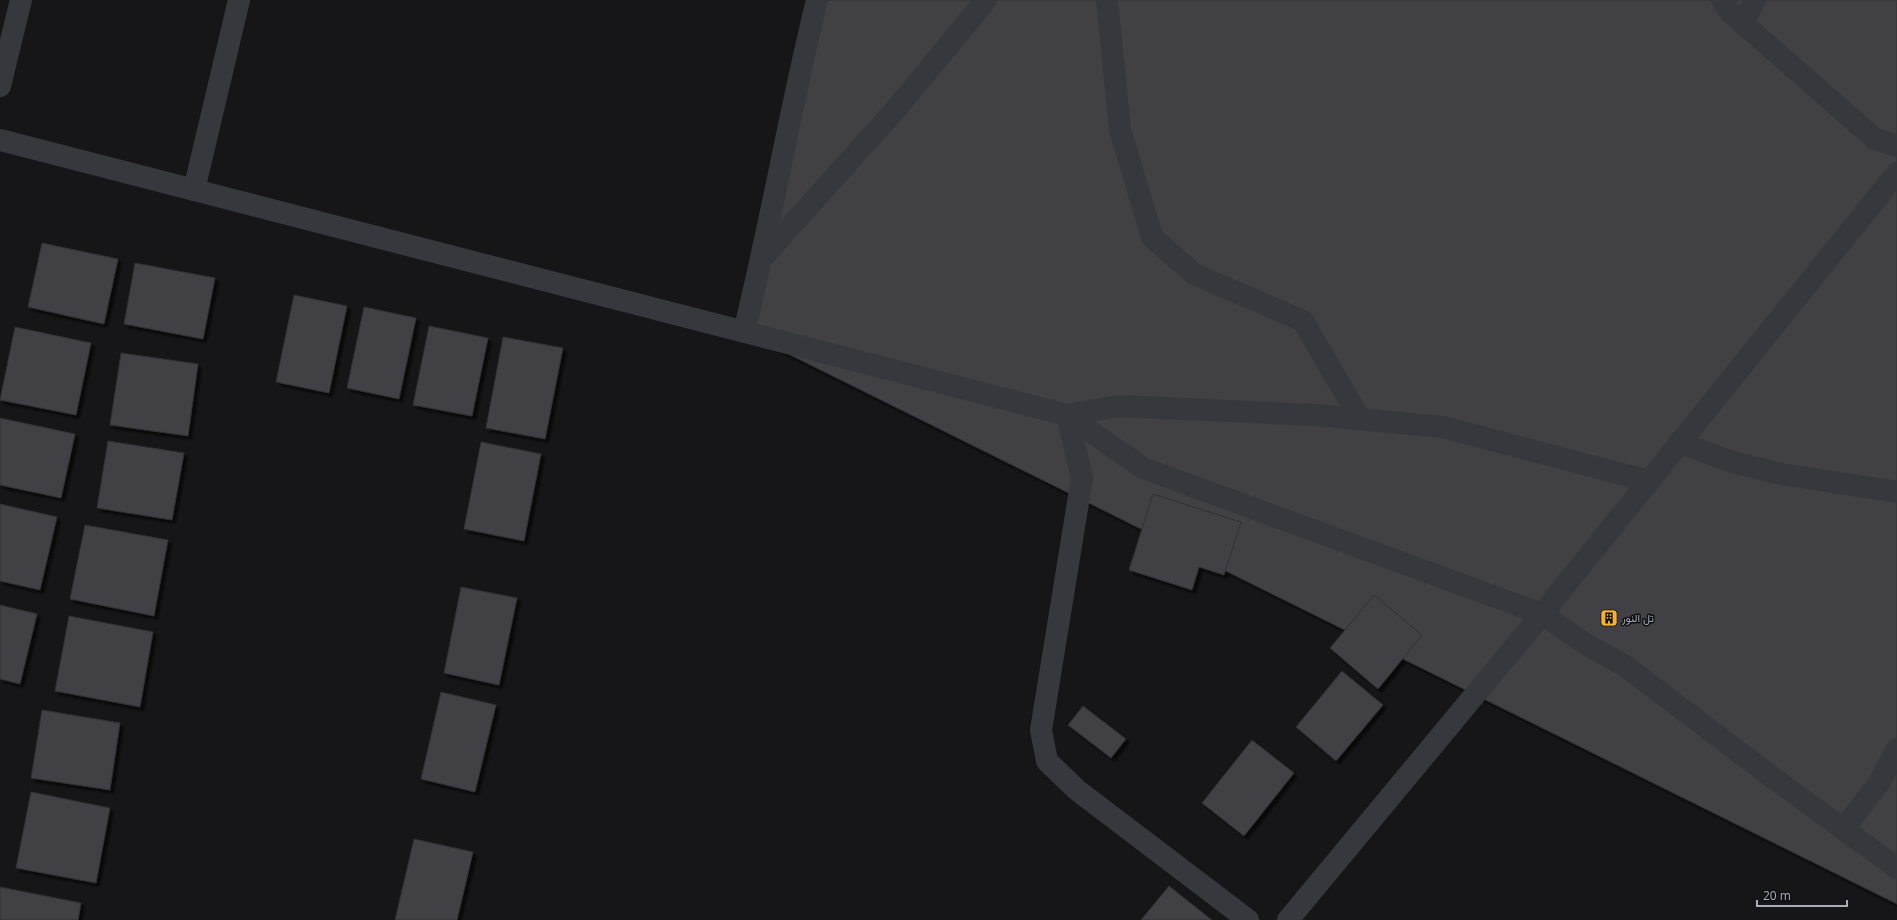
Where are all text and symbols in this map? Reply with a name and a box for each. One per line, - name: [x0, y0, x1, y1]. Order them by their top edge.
- building icon: تل النور: [1599, 608, 1619, 628]
- place label: تل النور: [1621, 610, 1654, 625]
- scale bar: [1757, 882, 1847, 908]
- text: 20 m: [1763, 887, 1791, 904]

